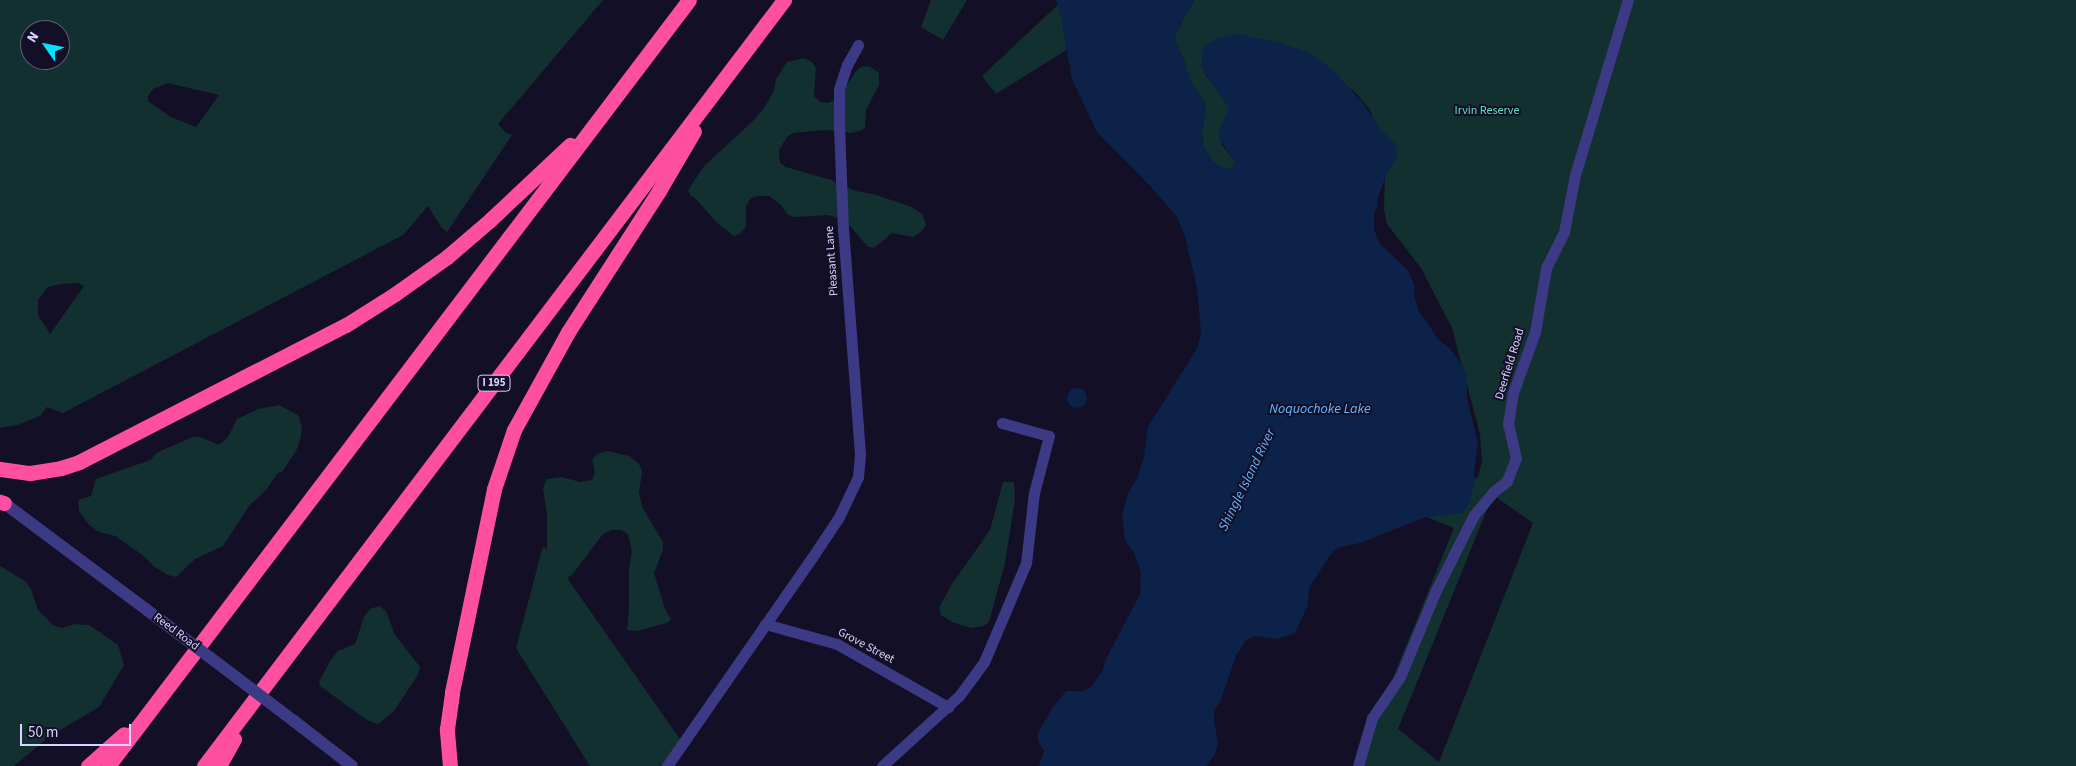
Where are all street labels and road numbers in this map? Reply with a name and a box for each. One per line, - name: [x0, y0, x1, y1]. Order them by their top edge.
- street label: Pleasant Lane: [822, 225, 842, 297]
- street label: Deerfield Road: [1492, 327, 1528, 401]
- road number: I 195: [476, 374, 512, 392]
- street label: Reed Road: [150, 610, 202, 654]
- street label: Grove Street: [835, 625, 897, 667]

